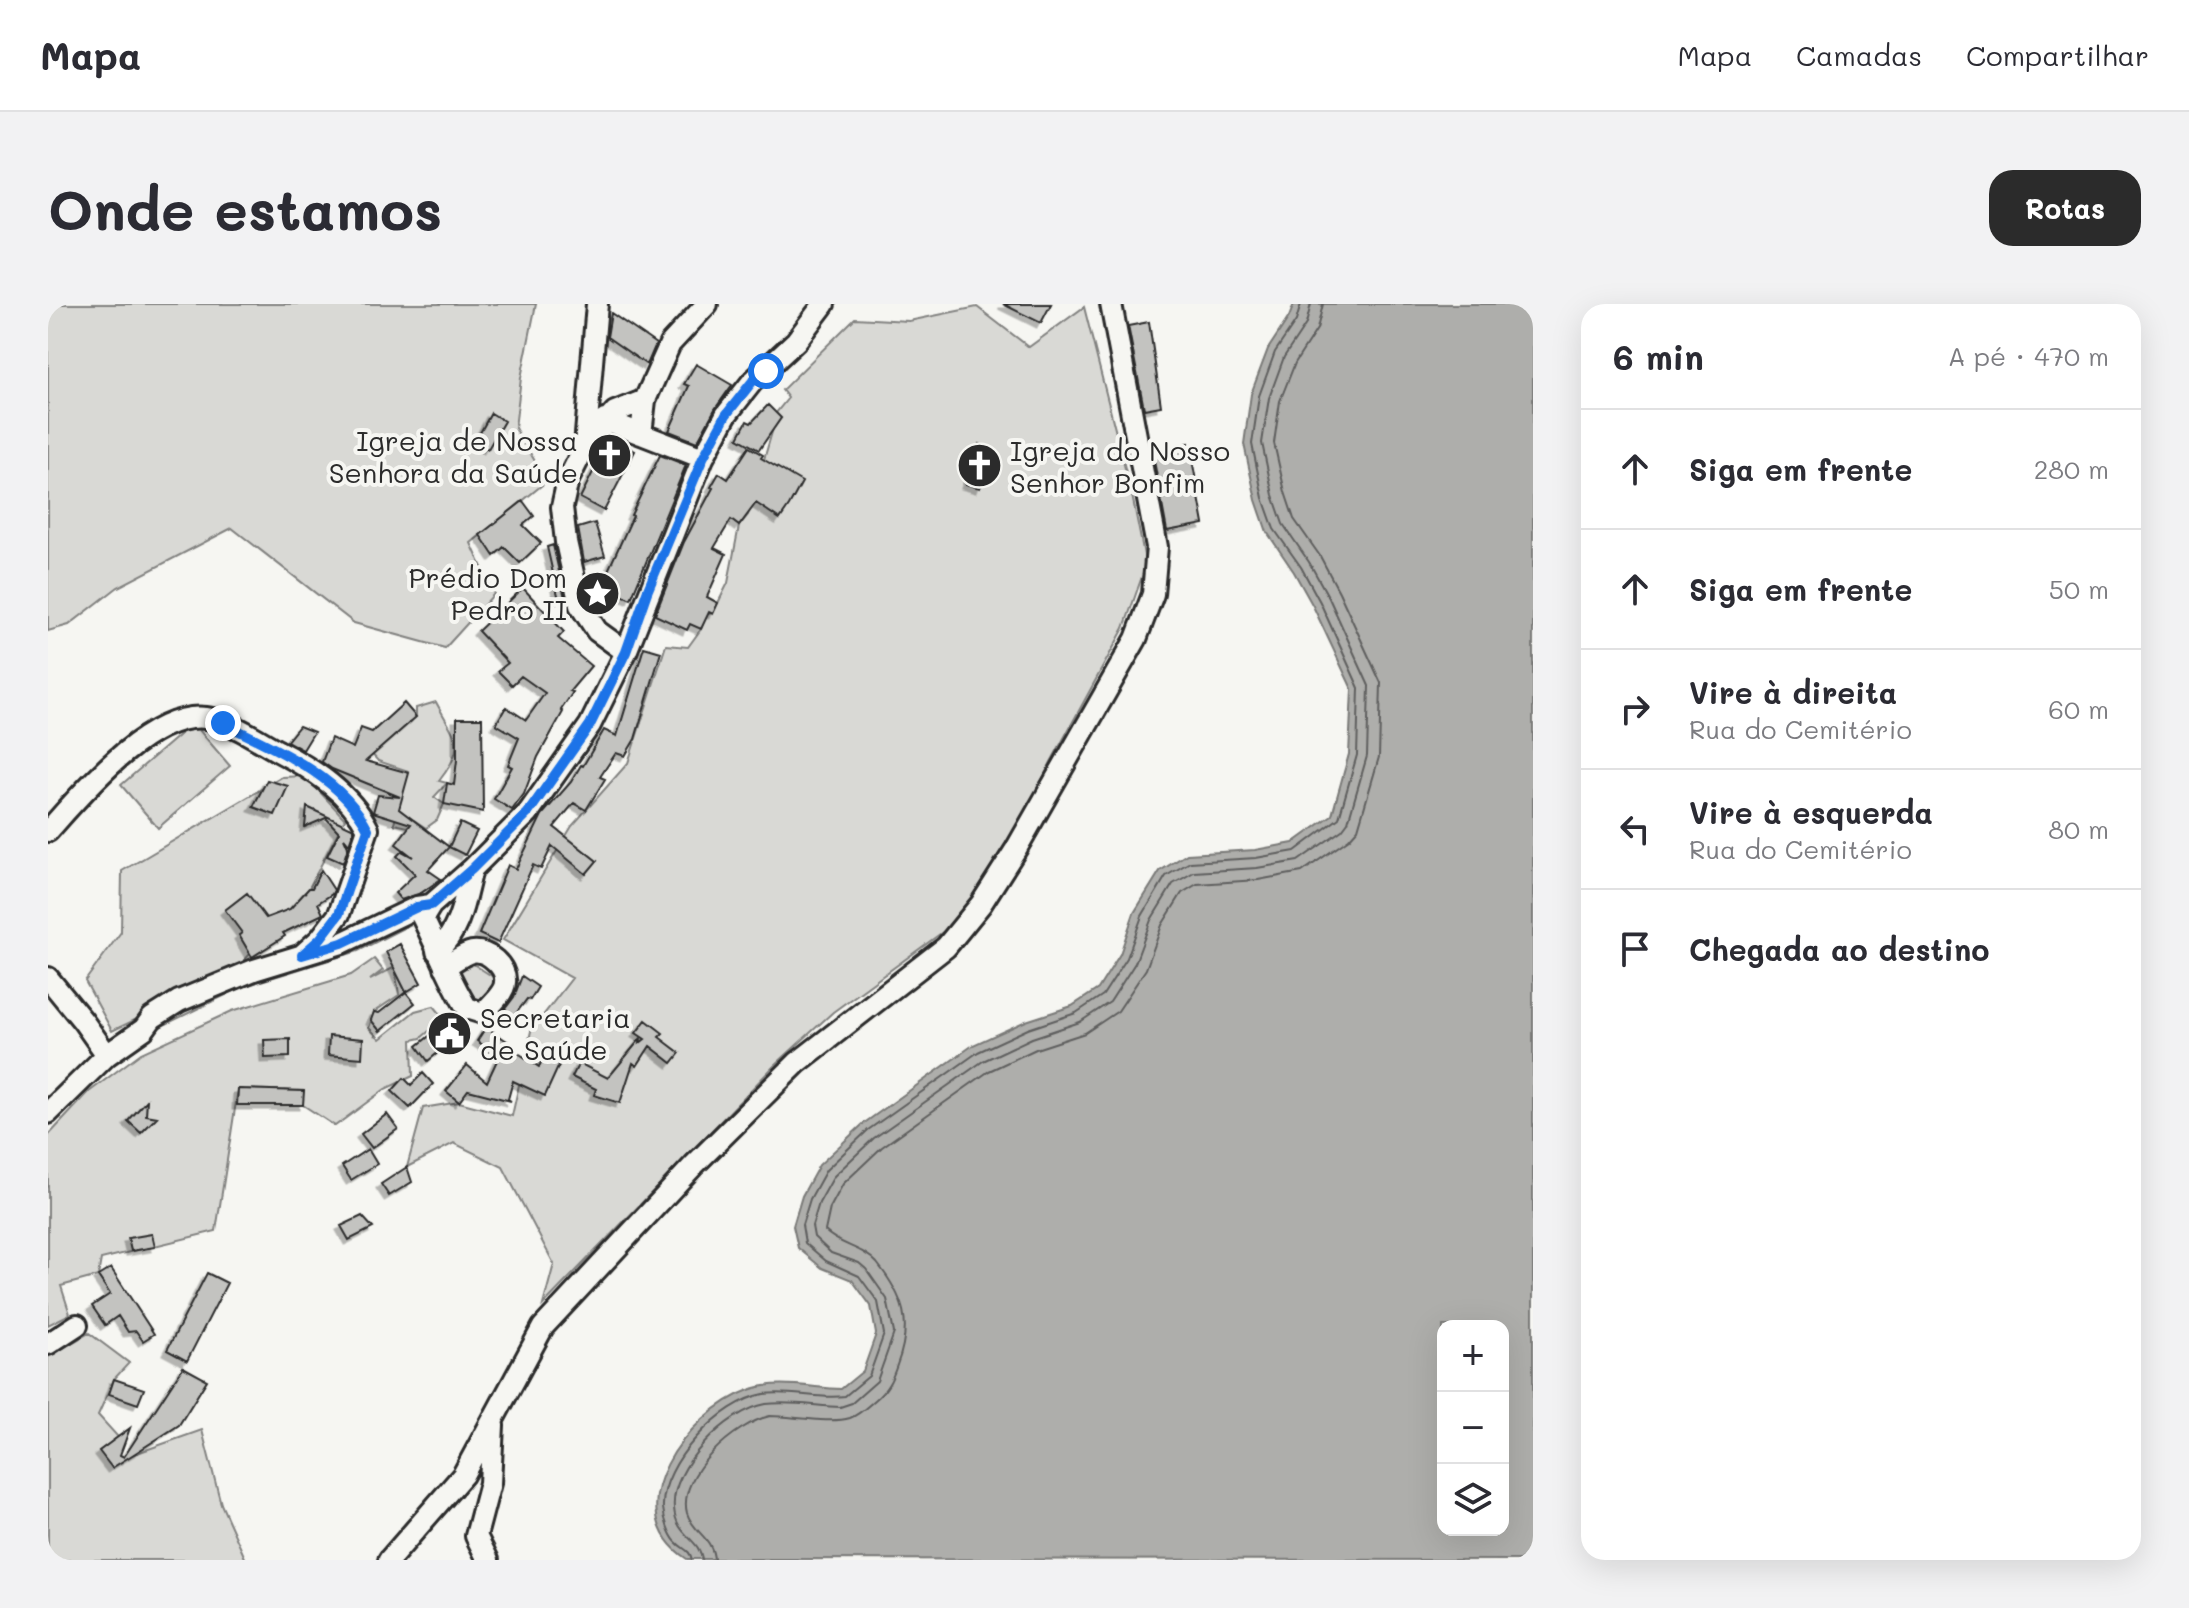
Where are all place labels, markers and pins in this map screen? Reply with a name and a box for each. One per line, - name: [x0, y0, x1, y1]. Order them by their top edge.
- place label: Igreja de Nossa Senhora da Saúde: [329, 422, 578, 490]
- church icon: Igreja de Nossa Senhora da Saúde: [585, 432, 633, 480]
- place label: Igreja do Nosso Senhor Bonfim: [1010, 432, 1230, 500]
- church icon: Igreja do Nosso Senhor Bonfim: [955, 442, 1003, 490]
- place label: Prédio Dom Pedro II: [408, 559, 567, 627]
- place icon: Prédio Dom Pedro II: [574, 569, 622, 617]
- place label: Secretaria de Saúde: [480, 999, 631, 1067]
- public building icon: Secretaria de Saúde: [425, 1009, 473, 1057]

